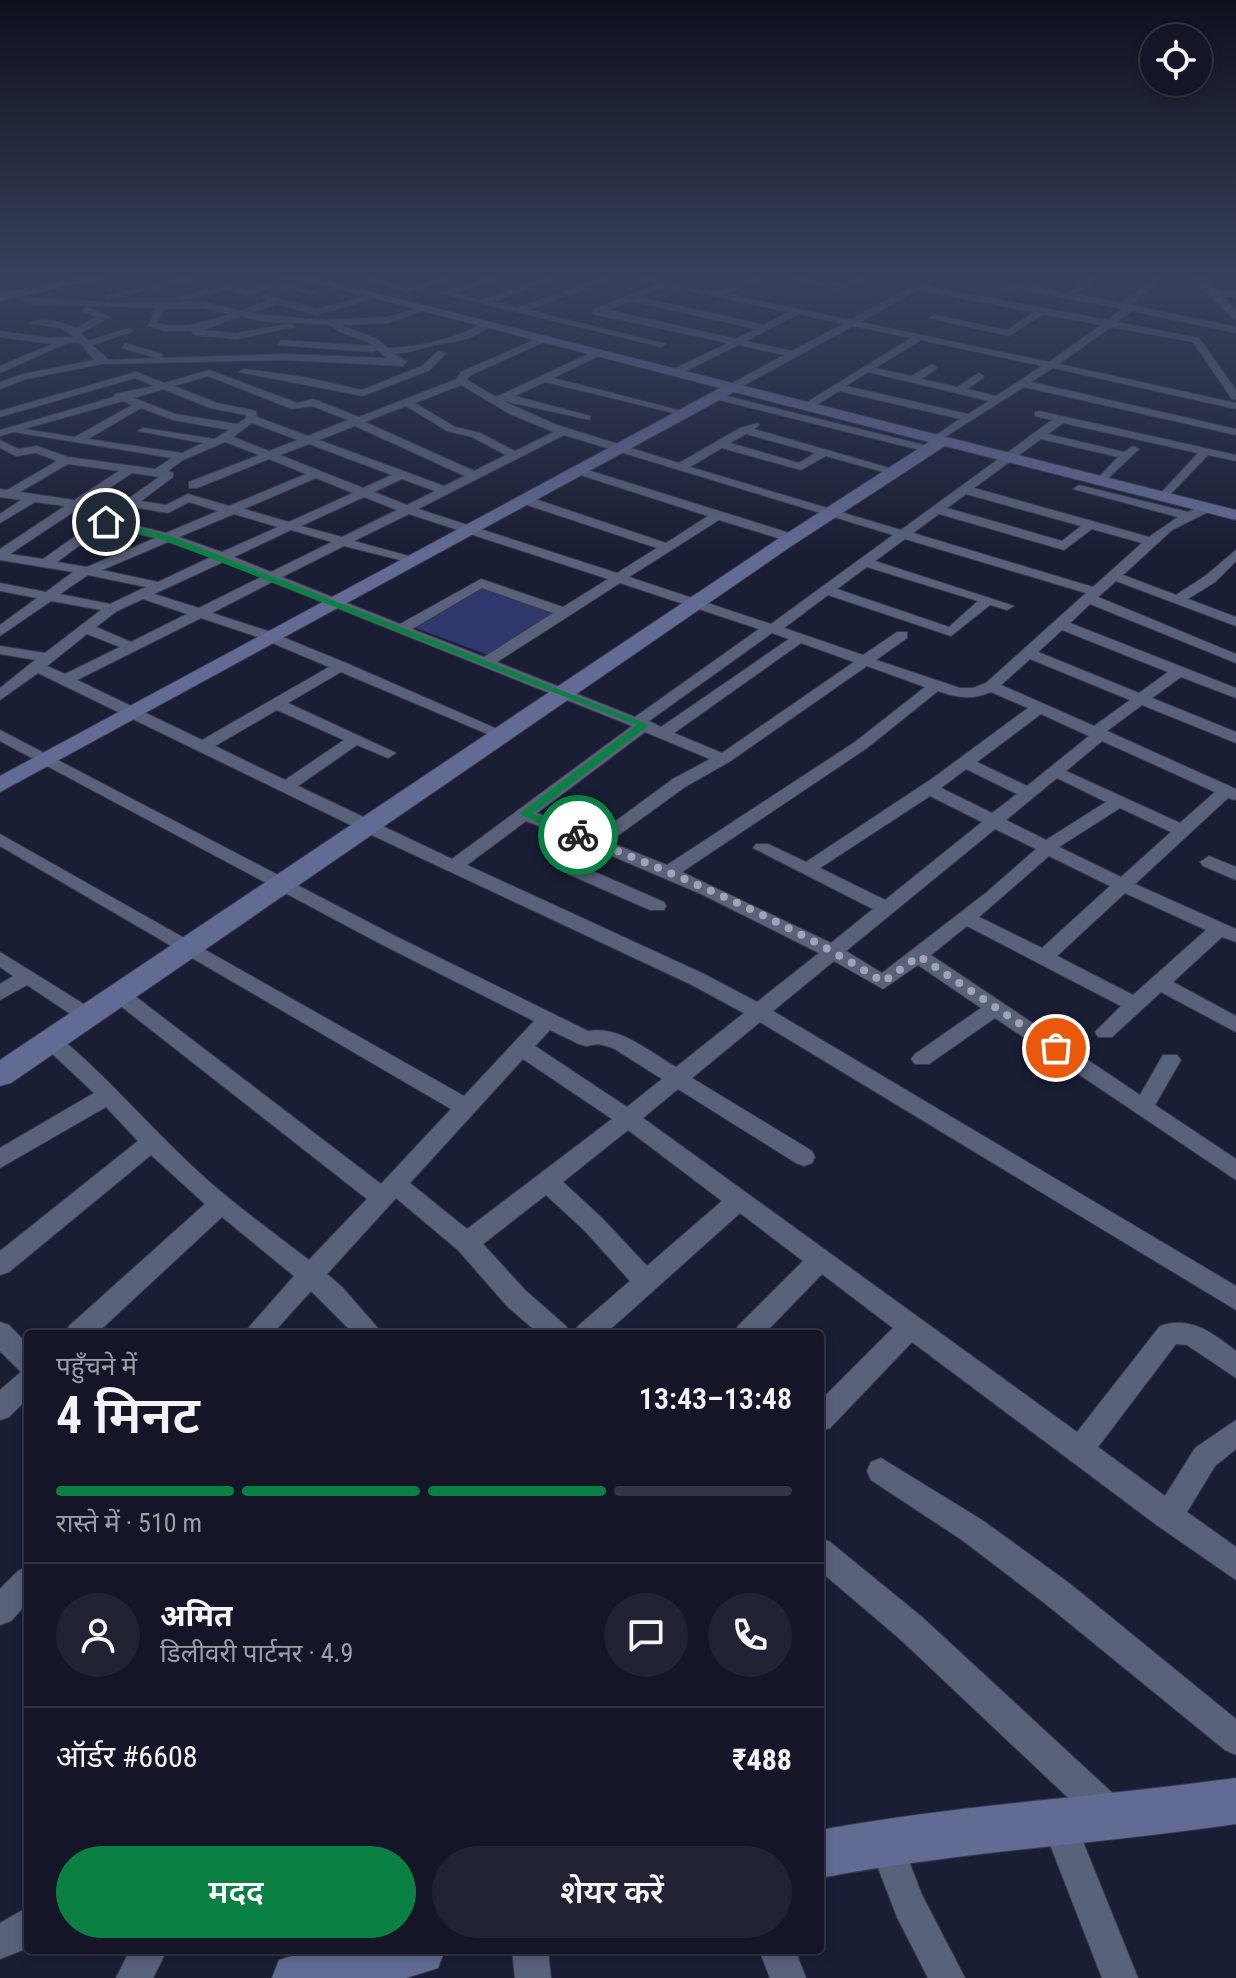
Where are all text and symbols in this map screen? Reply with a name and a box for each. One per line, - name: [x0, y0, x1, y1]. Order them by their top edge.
- map controls: [1140, 24, 1212, 96]
- button: locate: [1140, 24, 1212, 96]
- pin: [72, 488, 140, 556]
- icon: home: [84, 500, 128, 544]
- courier: [538, 795, 618, 875]
- icon: bike: [556, 813, 600, 857]
- pin: [1022, 1014, 1090, 1082]
- icon: bag: [1034, 1026, 1078, 1070]
- text: पहुँचने में: [56, 1351, 137, 1381]
- text: 13:43–13:48: [639, 1381, 792, 1416]
- text: 4 मिनट: [56, 1385, 200, 1446]
- text: रास्ते में · 510 m: [56, 1508, 202, 1538]
- button: person: [56, 1593, 140, 1677]
- button: chat: [604, 1593, 688, 1677]
- button: phone: [708, 1593, 792, 1677]
- text: अमित: [160, 1598, 233, 1633]
- text: डिलीवरी पार्टनर · 4.9: [160, 1638, 353, 1668]
- text: ऑर्डर #6608: [56, 1739, 198, 1774]
- text: ₹488: [732, 1742, 792, 1777]
- button: मदद: [56, 1846, 416, 1938]
- button: शेयर करें: [432, 1846, 792, 1938]

